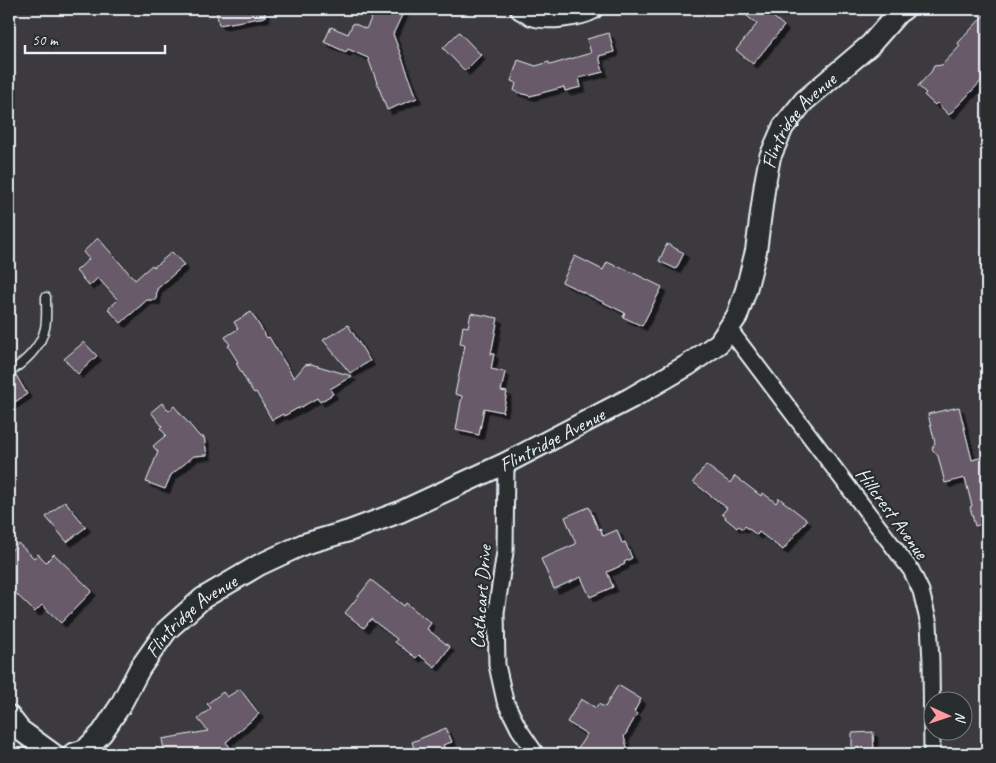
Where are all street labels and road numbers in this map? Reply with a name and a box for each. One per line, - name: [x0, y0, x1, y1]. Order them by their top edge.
- street label: Flintridge Avenue: [756, 66, 842, 171]
- street label: Flintridge Avenue: [495, 401, 610, 477]
- street label: Hillcrest Avenue: [850, 462, 935, 565]
- street label: Cathcart Drive: [465, 543, 497, 650]
- street label: Flintridge Avenue: [139, 568, 242, 662]

